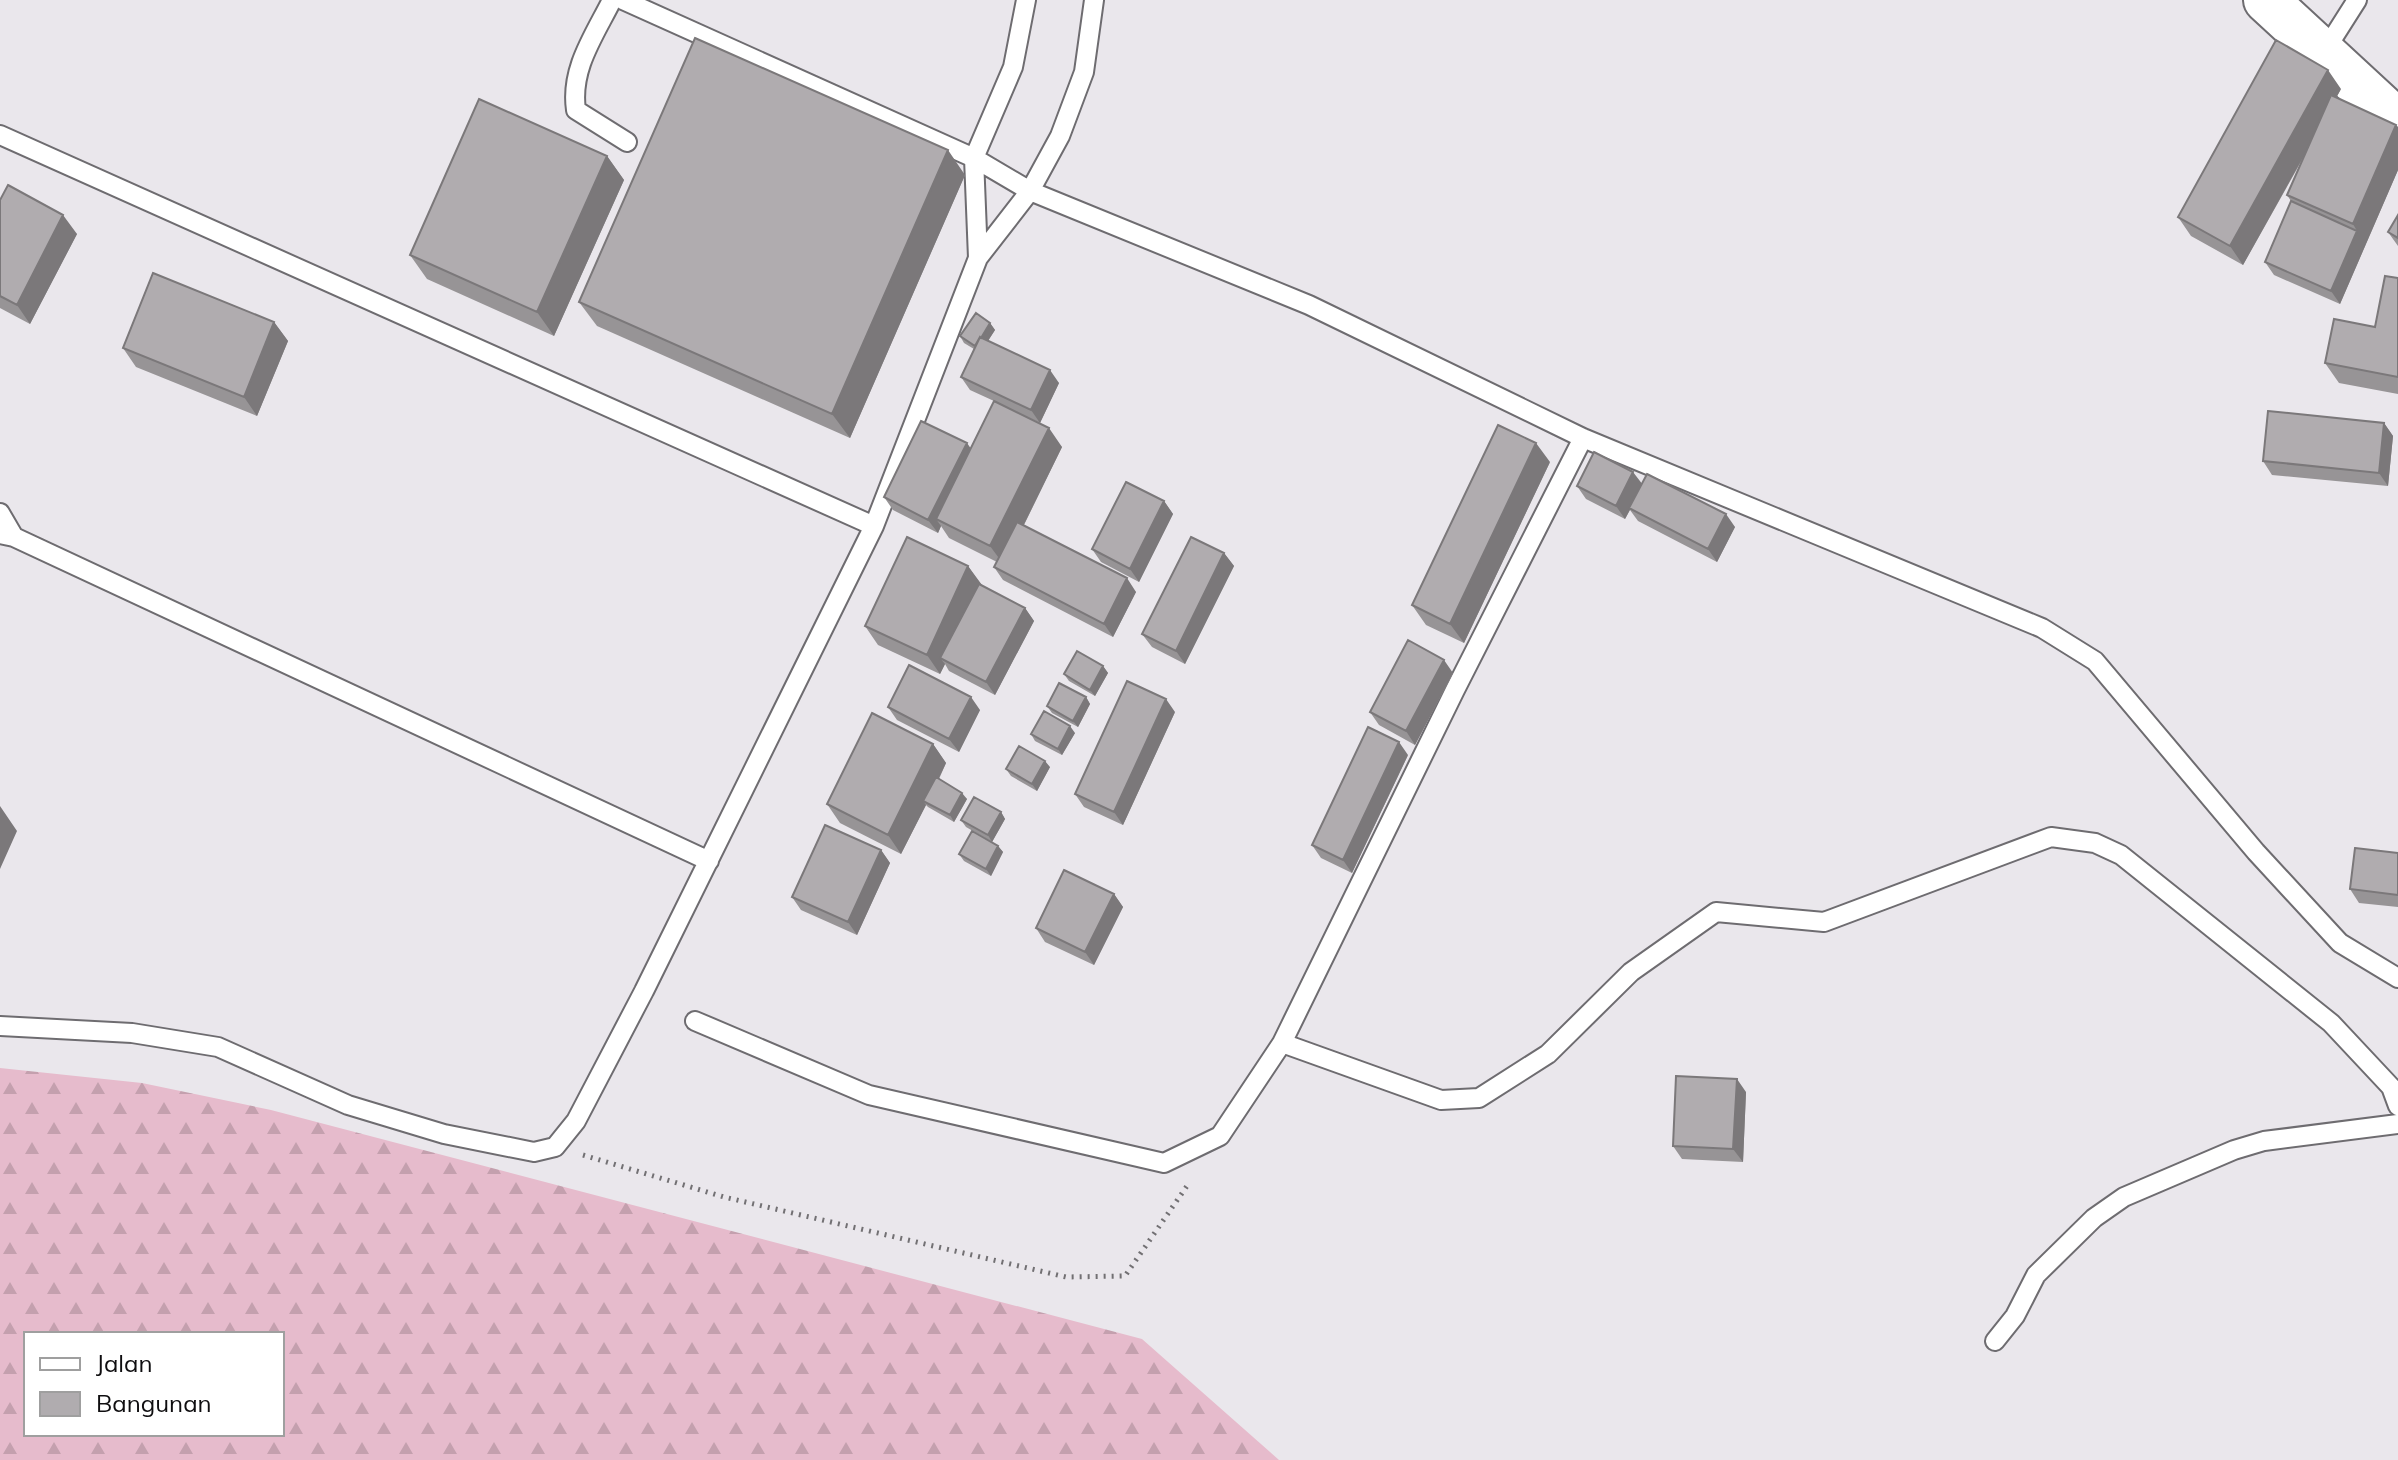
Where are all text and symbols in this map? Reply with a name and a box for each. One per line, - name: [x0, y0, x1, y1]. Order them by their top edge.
- legend: [24, 1332, 284, 1436]
- text: Jalan: [96, 1348, 152, 1378]
- text: Bangunan: [96, 1388, 212, 1418]

